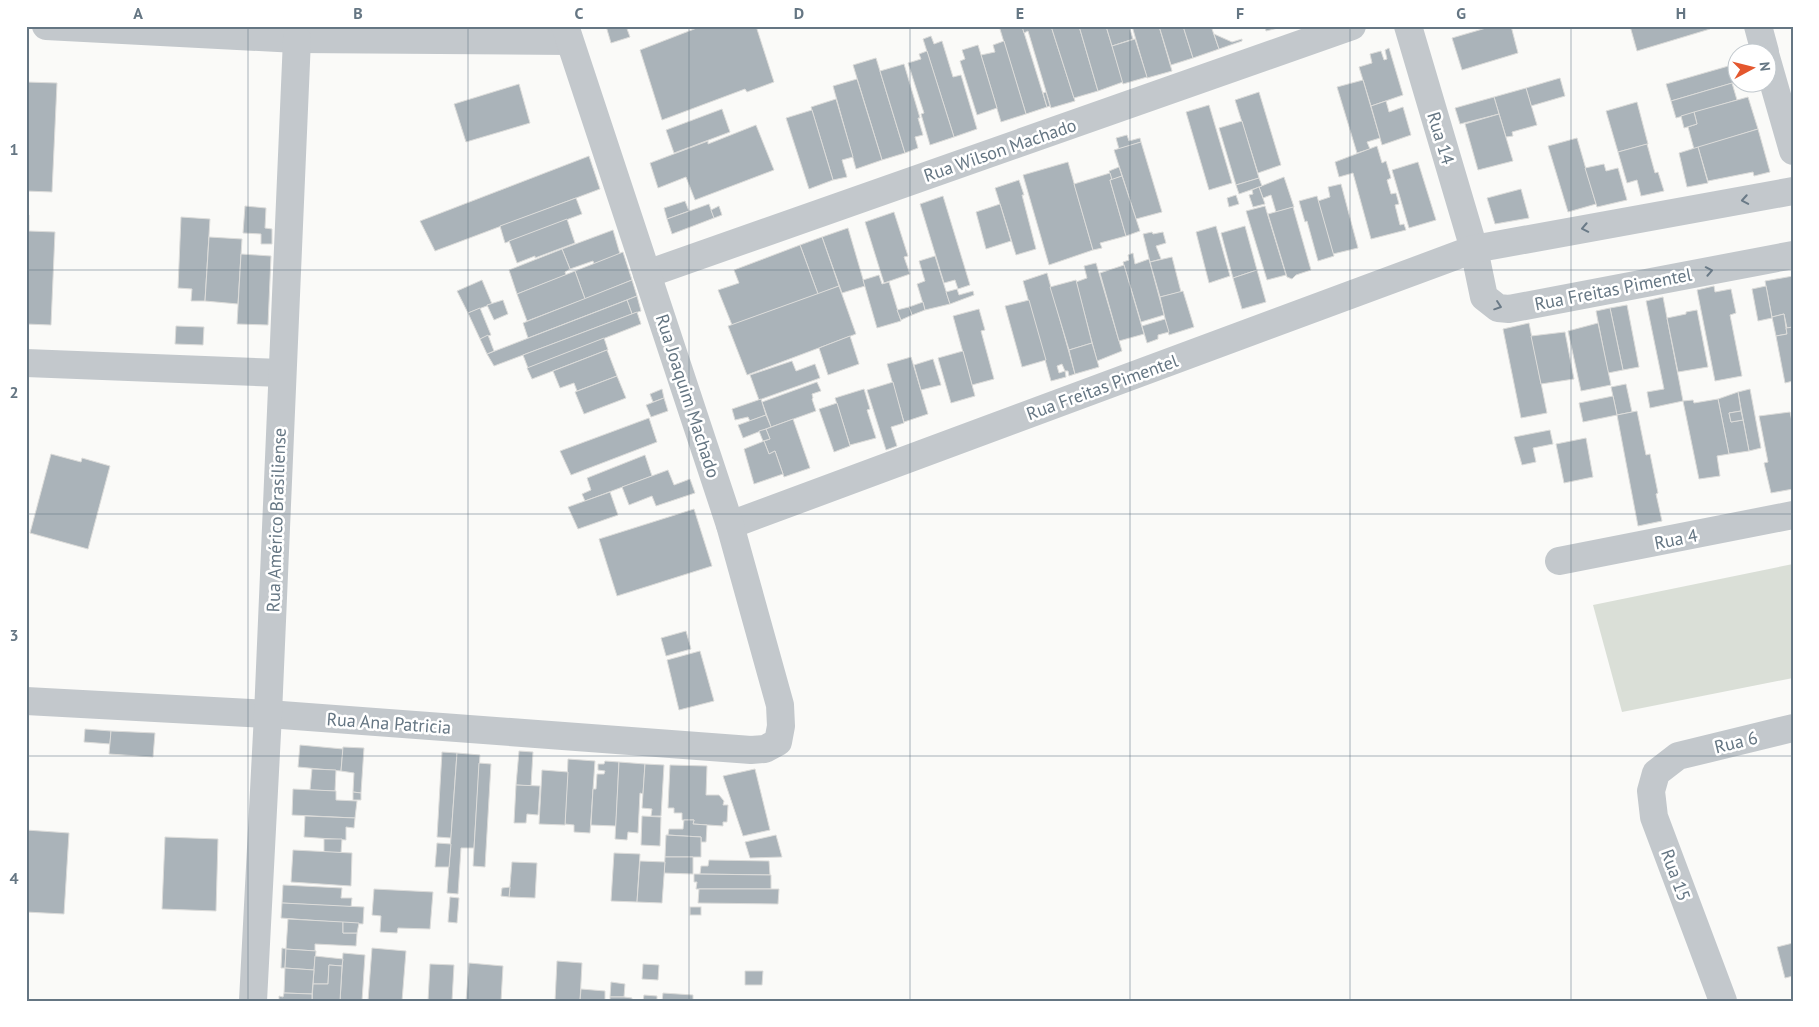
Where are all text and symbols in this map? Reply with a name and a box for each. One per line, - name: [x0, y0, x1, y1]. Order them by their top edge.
- text: A: [133, 3, 143, 23]
- text: B: [353, 3, 363, 23]
- text: C: [575, 3, 584, 23]
- text: D: [794, 3, 804, 23]
- text: E: [1016, 3, 1024, 23]
- text: F: [1236, 3, 1244, 23]
- text: G: [1456, 3, 1466, 23]
- text: H: [1676, 3, 1686, 23]
- north arrow: [1726, 42, 1776, 92]
- text: N: [1755, 61, 1774, 72]
- street label: Rua 14: [1422, 109, 1460, 167]
- street label: Rua Wilson Machado: [921, 113, 1079, 187]
- text: 1: [9, 139, 19, 159]
- one-way arrow: [1740, 194, 1749, 204]
- one-way arrow: [1580, 223, 1589, 233]
- street label: Rua Freitas Pimentel: [1532, 262, 1694, 316]
- one-way arrow: [1705, 266, 1714, 276]
- one-way arrow: [1494, 300, 1502, 310]
- street label: Rua Joaquim Machado: [651, 311, 725, 481]
- street label: Rua Freitas Pimentel: [1023, 349, 1182, 425]
- text: 2: [9, 382, 19, 402]
- street label: Rua Américo Brasiliense: [261, 427, 291, 613]
- street label: Rua 4: [1652, 523, 1700, 554]
- text: 3: [9, 625, 19, 645]
- street label: Rua Ana Patricia: [326, 707, 452, 739]
- street label: Rua 6: [1712, 726, 1760, 758]
- street label: Rua 15: [1656, 846, 1696, 904]
- text: 4: [9, 868, 19, 888]

